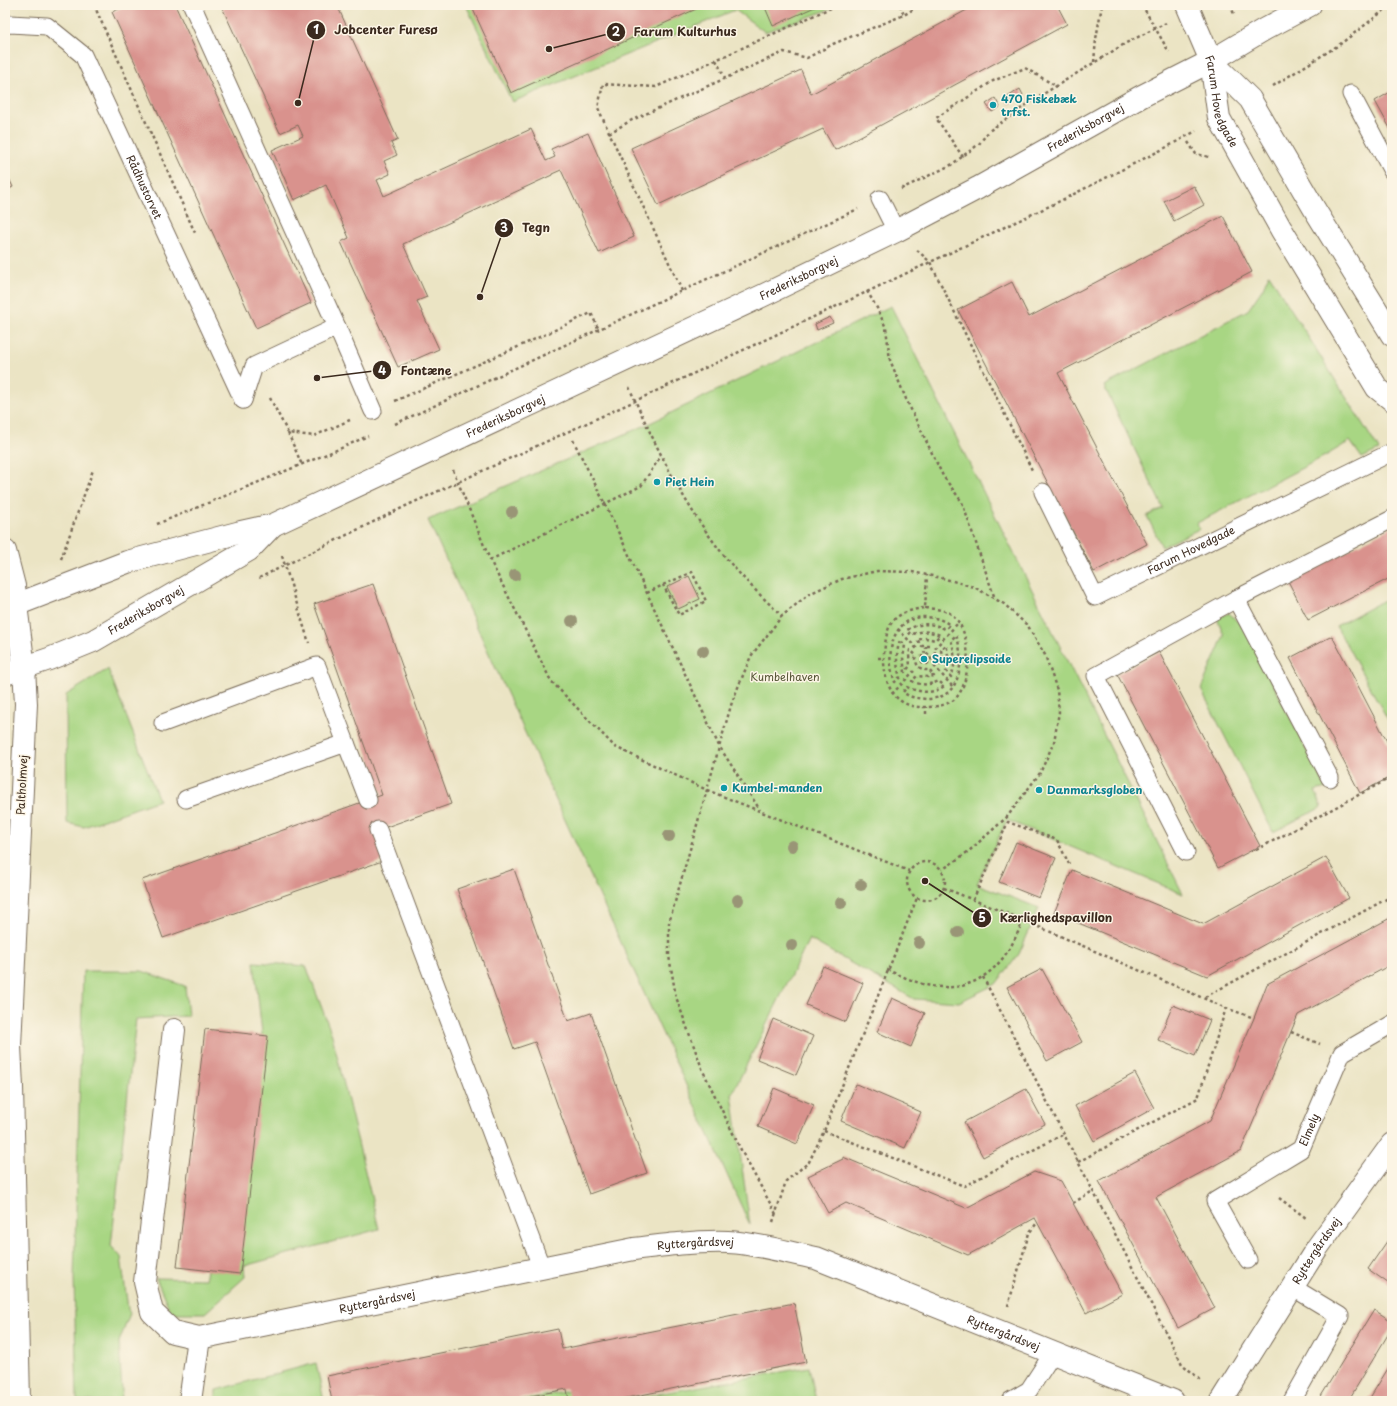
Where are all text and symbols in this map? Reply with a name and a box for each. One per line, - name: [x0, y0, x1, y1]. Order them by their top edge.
- callout: Jobcenter Furesø: [306, 18, 446, 42]
- text: 1: [313, 20, 319, 38]
- text: Jobcenter Furesø: [334, 20, 438, 38]
- callout: Farum Kulturhus: [606, 20, 745, 44]
- text: 2: [612, 22, 621, 40]
- text: Farum Kulturhus: [633, 22, 737, 40]
- street label: Farum Hovedgade: [1201, 52, 1243, 150]
- place label: 470 Fiskebæk trfst.: [1001, 90, 1077, 120]
- street label: Frederiksborgvej: [1044, 99, 1127, 156]
- marker: 470 Fiskebæk trfst.: [988, 100, 998, 110]
- street label: Rådhustorvet: [122, 152, 167, 222]
- callout: Tegn: [494, 216, 558, 240]
- text: 3: [500, 218, 508, 236]
- text: Tegn: [522, 218, 550, 236]
- street label: Frederiksborgvej: [756, 251, 841, 304]
- callout: Fontæne: [372, 358, 459, 382]
- text: 4: [378, 361, 386, 379]
- text: Fontæne: [401, 361, 452, 379]
- street label: Frederiksborgvej: [463, 390, 548, 442]
- place label: Piet Hein: [665, 473, 715, 490]
- marker: Piet Hein: [652, 477, 662, 487]
- street label: Farum Hovedgade: [1144, 521, 1238, 578]
- street label: Frederiksborgvej: [104, 581, 187, 639]
- place label: Superelipsoide: [932, 650, 1011, 667]
- marker: Superelipsoide: [919, 654, 929, 664]
- park label: Kumbelhaven: [750, 668, 820, 685]
- street label: Paltholmvej: [11, 754, 32, 816]
- place label: Kumbel-manden: [732, 779, 823, 796]
- place label: Danmarksgloben: [1047, 781, 1143, 798]
- marker: Kumbel-manden: [719, 783, 729, 793]
- marker: Danmarksgloben: [1034, 785, 1044, 795]
- callout: Kærlighedspavillon: [972, 906, 1121, 930]
- text: 5: [978, 908, 986, 926]
- text: Kærlighedspavillon: [1000, 908, 1112, 926]
- street label: Elmely: [1294, 1111, 1323, 1149]
- street label: Ryttergårdsvej: [1287, 1213, 1345, 1287]
- street label: Ryttergårdsvej: [656, 1233, 735, 1254]
- street label: Ryttergårdsvej: [337, 1285, 417, 1317]
- street label: Ryttergårdsvej: [965, 1310, 1043, 1355]

